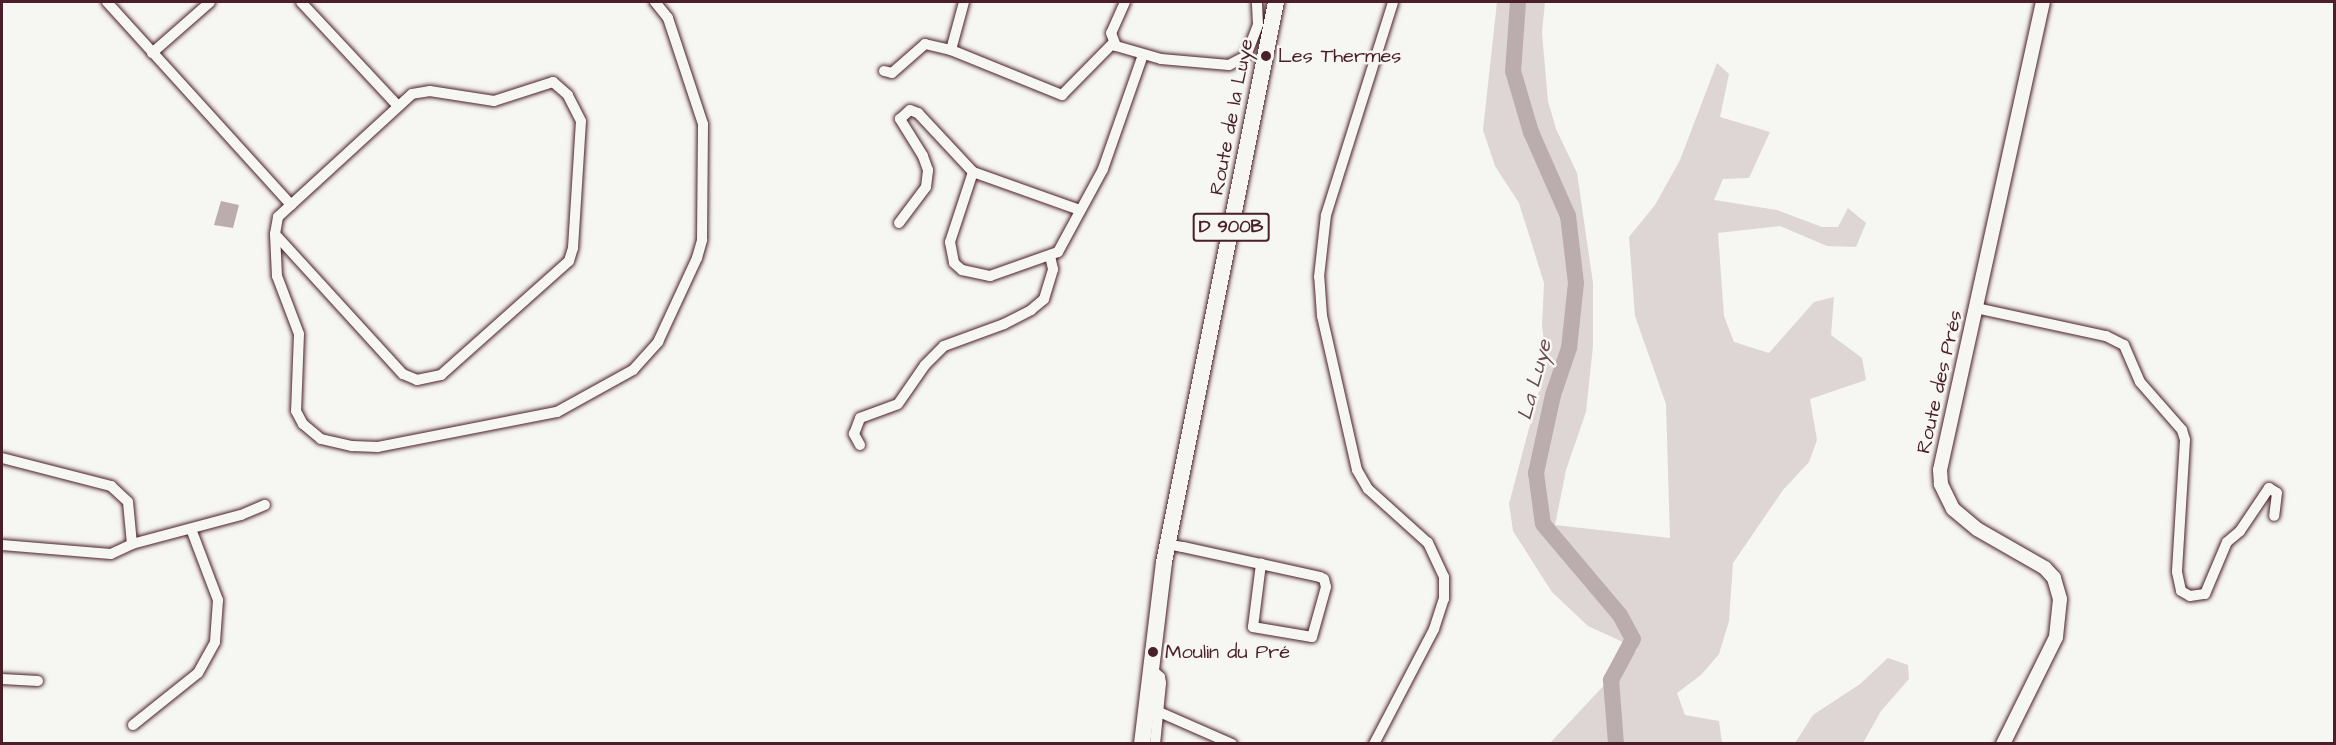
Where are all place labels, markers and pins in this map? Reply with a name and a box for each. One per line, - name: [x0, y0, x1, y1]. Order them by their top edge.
- place label: Les Thermes: [1278, 44, 1401, 68]
- marker: Les Thermes: [1259, 49, 1273, 63]
- place label: Moulin du Pré: [1165, 640, 1290, 664]
- marker: Moulin du Pré: [1146, 645, 1160, 659]

